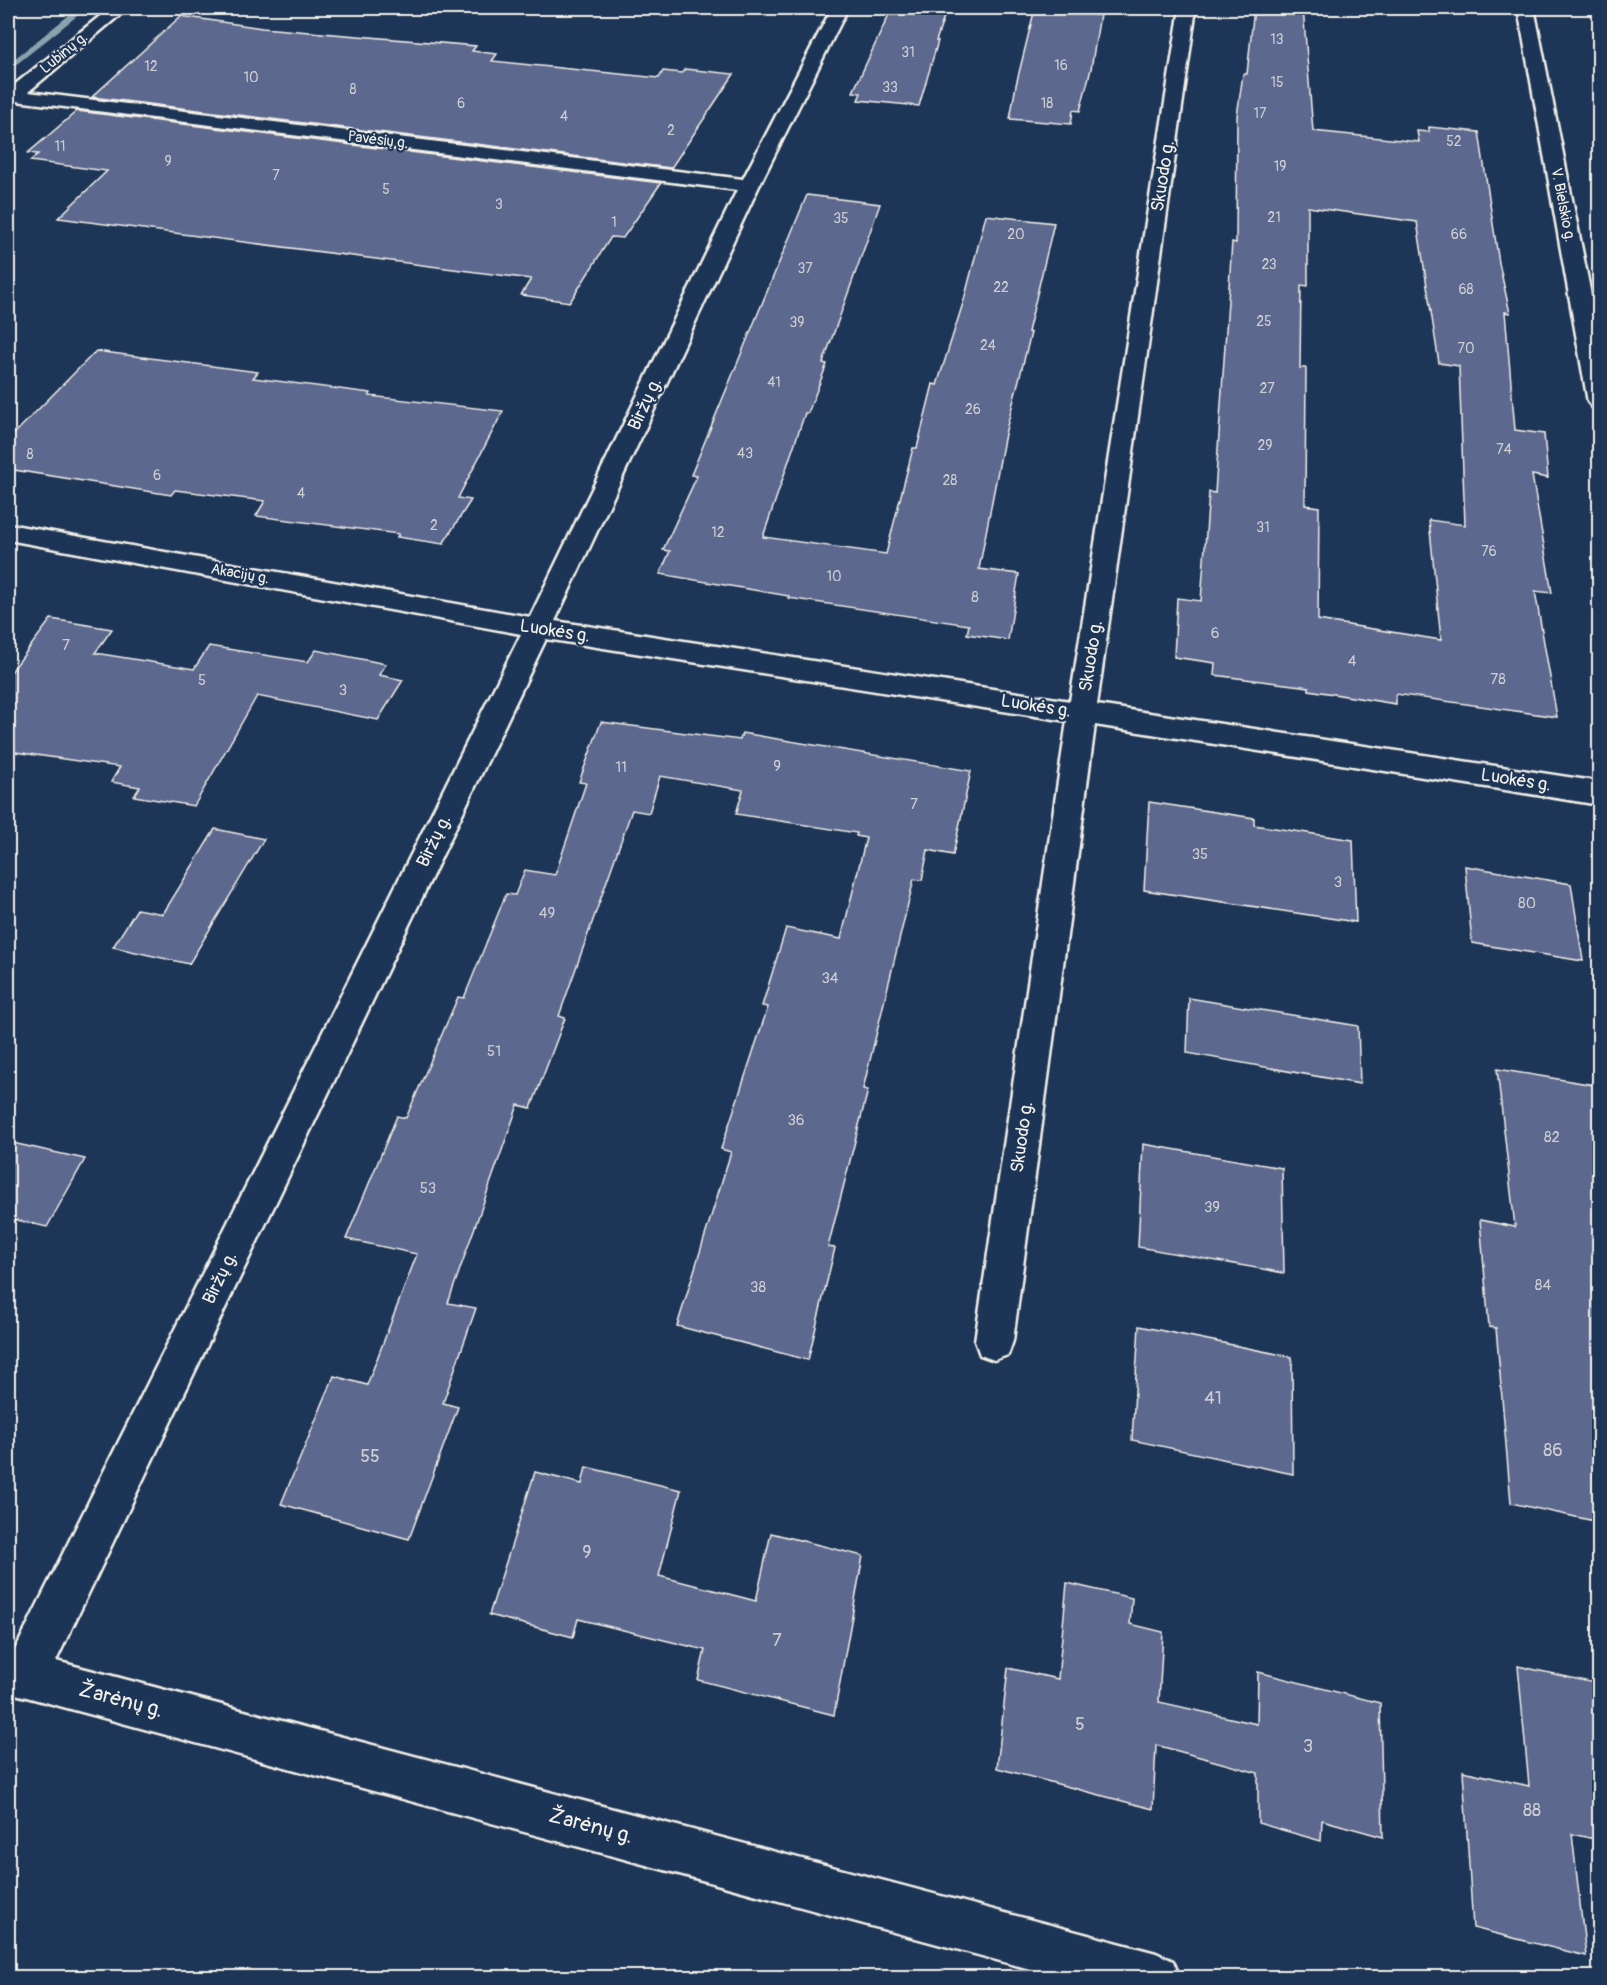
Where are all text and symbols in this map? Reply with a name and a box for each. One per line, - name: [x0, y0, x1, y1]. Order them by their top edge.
- street label: Lubinų g.: [36, 28, 92, 78]
- house number: 13: [1270, 31, 1284, 48]
- house number: 31: [901, 44, 915, 61]
- house number: 16: [1054, 57, 1068, 74]
- house number: 12: [144, 58, 158, 75]
- house number: 10: [243, 69, 259, 86]
- house number: 15: [1270, 74, 1284, 91]
- house number: 33: [882, 79, 898, 96]
- house number: 8: [349, 81, 357, 98]
- house number: 6: [457, 95, 465, 112]
- house number: 18: [1041, 95, 1053, 112]
- house number: 17: [1254, 105, 1267, 122]
- house number: 4: [560, 108, 568, 125]
- house number: 2: [667, 122, 675, 139]
- street label: Pavėsių g.: [347, 127, 409, 153]
- house number: 52: [1446, 133, 1462, 150]
- house number: 11: [55, 138, 65, 155]
- street label: Skuodo g.: [1146, 139, 1180, 213]
- house number: 9: [164, 153, 172, 170]
- house number: 19: [1274, 158, 1286, 175]
- street label: V. Bielskio g.: [1547, 166, 1579, 244]
- house number: 7: [272, 167, 280, 184]
- house number: 5: [382, 181, 390, 198]
- house number: 3: [495, 196, 503, 213]
- house number: 21: [1267, 209, 1281, 226]
- house number: 35: [833, 210, 849, 227]
- house number: 1: [611, 214, 617, 231]
- house number: 20: [1007, 226, 1025, 243]
- house number: 66: [1451, 226, 1467, 243]
- house number: 23: [1261, 256, 1277, 273]
- house number: 37: [797, 260, 813, 277]
- house number: 22: [993, 279, 1009, 296]
- house number: 68: [1458, 281, 1474, 298]
- house number: 25: [1256, 313, 1272, 330]
- house number: 39: [789, 314, 805, 331]
- house number: 24: [980, 337, 996, 354]
- house number: 70: [1458, 340, 1474, 357]
- street label: Biržų g.: [623, 374, 667, 434]
- house number: 41: [767, 374, 781, 391]
- house number: 27: [1259, 380, 1275, 397]
- house number: 26: [965, 401, 981, 418]
- house number: 29: [1257, 437, 1273, 454]
- house number: 74: [1496, 441, 1512, 458]
- house number: 43: [737, 445, 753, 462]
- house number: 8: [26, 446, 34, 463]
- house number: 6: [153, 467, 161, 484]
- house number: 28: [943, 472, 957, 489]
- house number: 4: [297, 485, 305, 502]
- house number: 2: [430, 517, 438, 534]
- house number: 31: [1256, 519, 1270, 536]
- house number: 12: [711, 524, 725, 541]
- house number: 76: [1481, 543, 1497, 560]
- street label: Akacijų g.: [209, 560, 271, 588]
- house number: 10: [826, 568, 842, 585]
- house number: 8: [971, 588, 979, 607]
- street label: Luokės g.: [518, 614, 592, 648]
- street label: Skuodo g.: [1074, 619, 1108, 693]
- house number: 6: [1211, 624, 1219, 643]
- house number: 7: [62, 636, 70, 655]
- house number: 4: [1348, 652, 1357, 671]
- house number: 78: [1490, 670, 1506, 689]
- house number: 5: [198, 671, 206, 690]
- house number: 3: [339, 681, 347, 700]
- street label: Luokės g.: [999, 689, 1073, 723]
- house number: 9: [773, 757, 781, 776]
- house number: 11: [615, 758, 627, 777]
- street label: Luokės g.: [1479, 763, 1553, 797]
- house number: 7: [910, 795, 918, 814]
- street label: Biržų g.: [412, 811, 456, 871]
- house number: 35: [1192, 845, 1208, 864]
- house number: 3: [1334, 873, 1342, 892]
- house number: 80: [1518, 894, 1536, 913]
- house number: 49: [539, 904, 555, 923]
- house number: 34: [821, 969, 839, 988]
- house number: 51: [487, 1042, 501, 1061]
- street label: Skuodo g.: [1006, 1100, 1038, 1174]
- house number: 36: [787, 1111, 805, 1130]
- house number: 82: [1544, 1128, 1560, 1147]
- house number: 53: [420, 1179, 436, 1198]
- house number: 39: [1204, 1198, 1220, 1217]
- street label: Biržų g.: [198, 1248, 242, 1308]
- house number: 84: [1535, 1276, 1551, 1295]
- house number: 38: [750, 1278, 766, 1297]
- house number: 41: [1204, 1387, 1222, 1410]
- house number: 86: [1543, 1439, 1563, 1462]
- house number: 55: [360, 1445, 380, 1468]
- house number: 9: [582, 1541, 592, 1564]
- house number: 7: [772, 1629, 782, 1652]
- street label: Žarėnų g.: [76, 1676, 166, 1724]
- house number: 5: [1075, 1713, 1085, 1736]
- house number: 3: [1303, 1735, 1313, 1758]
- house number: 88: [1523, 1799, 1541, 1822]
- street label: Žarėnų g.: [546, 1802, 636, 1850]

